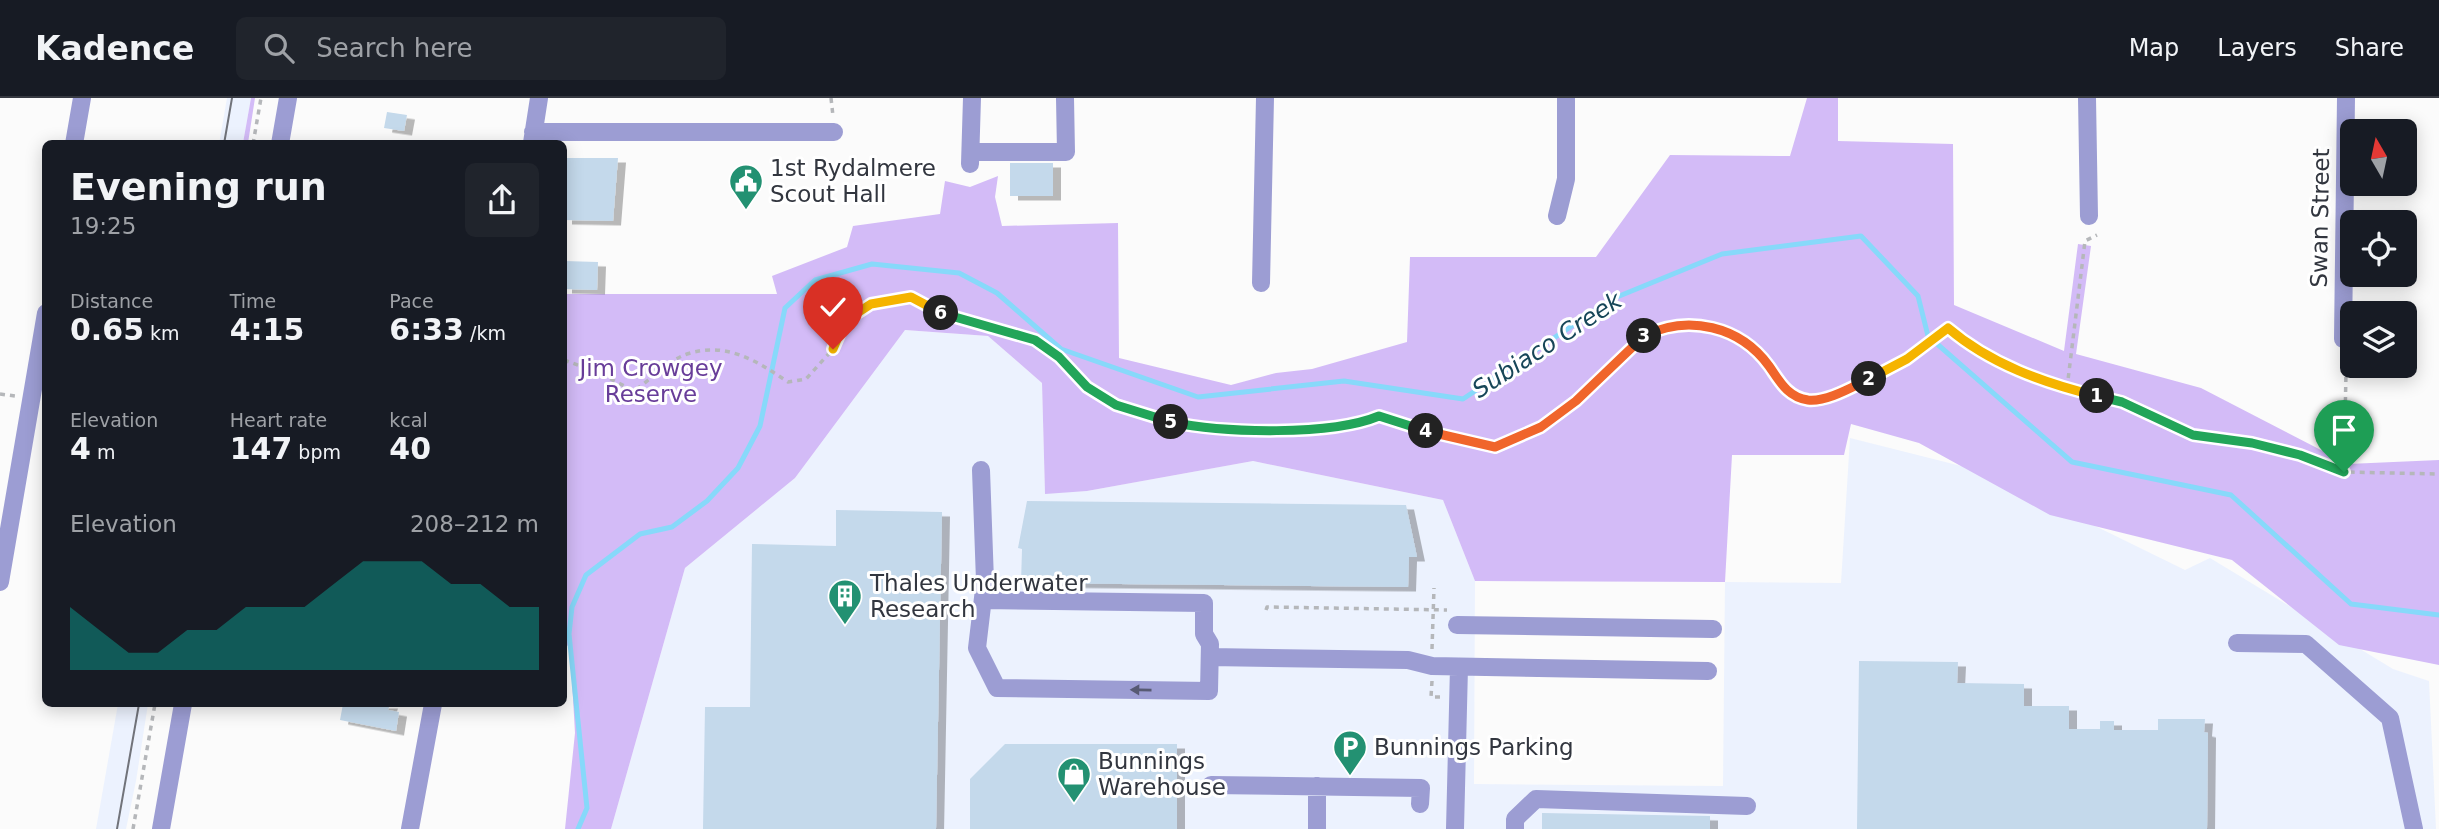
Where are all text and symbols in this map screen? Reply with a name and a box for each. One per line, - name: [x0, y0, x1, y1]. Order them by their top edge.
- search box: [236, 17, 726, 80]
- text: Kadence: [35, 29, 194, 68]
- icon: search: [260, 29, 298, 67]
- text: Search here: [316, 33, 472, 63]
- text: Map: [2129, 34, 2179, 62]
- text: Layers: [2217, 34, 2297, 62]
- text: Share: [2335, 34, 2404, 62]
- north arrow: [2340, 119, 2417, 196]
- map controls: [2340, 119, 2417, 378]
- street label: Swan Street: [2306, 148, 2334, 288]
- place label: 1st Rydalmere Scout Hall: [770, 155, 936, 207]
- public building icon: 1st Rydalmere Scout Hall: [727, 162, 765, 211]
- button: share: [465, 163, 539, 237]
- text: Evening run: [70, 165, 327, 209]
- button: locate: [2340, 210, 2417, 287]
- text: 19:25: [70, 213, 136, 239]
- pin: [803, 277, 863, 349]
- water label: Subiaco Creek: [1467, 286, 1628, 404]
- icon: check: [814, 288, 852, 326]
- text: Distance: [70, 290, 153, 312]
- text: Time: [230, 290, 276, 312]
- text: Pace: [389, 290, 434, 312]
- pin: 6: [923, 296, 958, 330]
- text: 6: [934, 301, 947, 323]
- button: layers: [2340, 301, 2417, 378]
- text: 0.65: [70, 312, 144, 347]
- text: 4:15: [230, 312, 304, 347]
- text: 6:33: [389, 312, 464, 347]
- pin: 3: [1626, 318, 1662, 354]
- text: km: [144, 322, 180, 344]
- text: /km: [464, 322, 506, 344]
- text: 3: [1637, 324, 1650, 346]
- park label: Jim Crowgey Reserve: [577, 355, 723, 407]
- pin: 2: [1852, 362, 1886, 396]
- text: 2: [1862, 367, 1875, 389]
- pin: 1: [2080, 378, 2114, 414]
- text: 1: [2090, 384, 2103, 406]
- pin: [2314, 400, 2374, 472]
- pin: 5: [1154, 404, 1188, 440]
- text: Elevation: [70, 409, 158, 431]
- text: Heart rate: [230, 409, 327, 431]
- text: kcal: [389, 409, 428, 431]
- text: 5: [1164, 410, 1177, 432]
- icon: arrive: [2325, 411, 2363, 449]
- pin: 4: [1408, 414, 1444, 448]
- text: 4: [1419, 419, 1432, 441]
- text: 4: [70, 431, 91, 466]
- text: 147: [230, 431, 292, 466]
- text: 40: [389, 431, 431, 466]
- text: m: [91, 441, 115, 463]
- text: bpm: [292, 441, 341, 463]
- text: Elevation: [70, 511, 177, 537]
- text: 208–212 m: [410, 511, 539, 537]
- place label: Thales Underwater Research: [869, 570, 1088, 622]
- building icon: Thales Underwater Research: [826, 577, 864, 626]
- one-way arrow: [1130, 684, 1152, 696]
- parking icon: Bunnings Parking: [1331, 728, 1369, 777]
- place label: Bunnings Parking: [1374, 734, 1574, 760]
- place label: Bunnings Warehouse: [1098, 748, 1226, 800]
- shop icon: Bunnings Warehouse: [1055, 755, 1093, 804]

